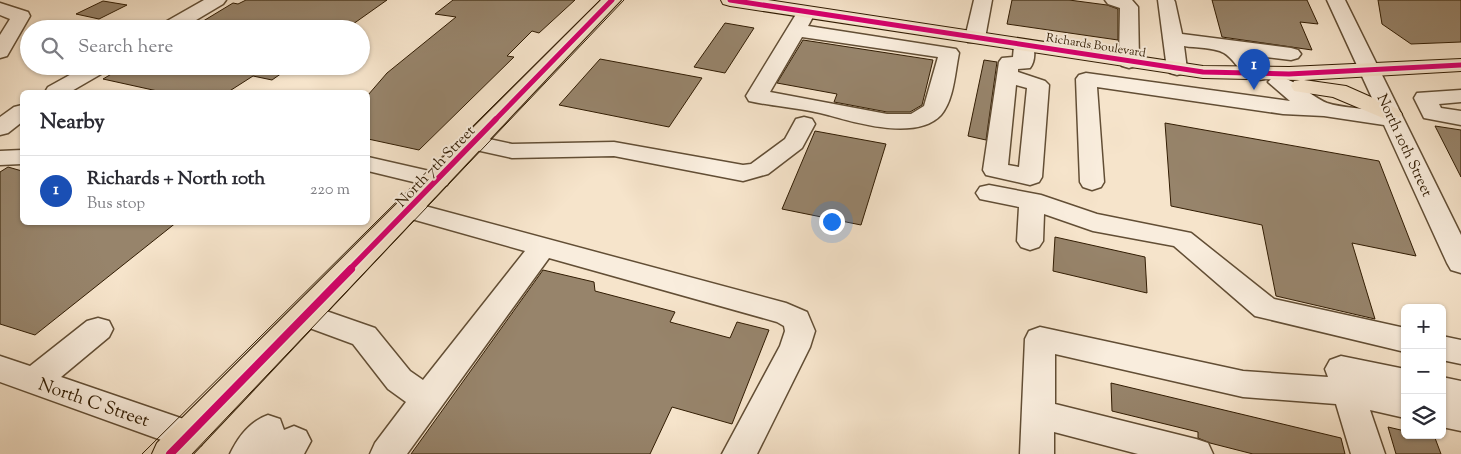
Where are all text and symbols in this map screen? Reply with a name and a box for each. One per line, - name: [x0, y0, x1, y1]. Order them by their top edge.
- search box: [20, 20, 370, 75]
- street label: Richards Boulevard: [1045, 29, 1147, 63]
- icon: search: [38, 34, 66, 62]
- text: Search here: [78, 34, 173, 61]
- pin: 1: [1238, 49, 1270, 90]
- street label: North 10th Street: [1371, 91, 1437, 201]
- text: Nearby: [40, 108, 105, 138]
- street label: North 7th Street: [392, 122, 480, 213]
- text: Richards + North 10th: [87, 166, 266, 193]
- text: 1: [53, 179, 59, 202]
- text: 220 m: [310, 179, 350, 202]
- text: Bus stop: [87, 193, 145, 216]
- your location: [819, 209, 845, 235]
- map controls: [1401, 304, 1446, 439]
- button: +: [1401, 304, 1446, 349]
- button: −: [1401, 349, 1446, 394]
- street label: North C Street: [34, 373, 152, 435]
- button: layers: [1401, 394, 1446, 439]

